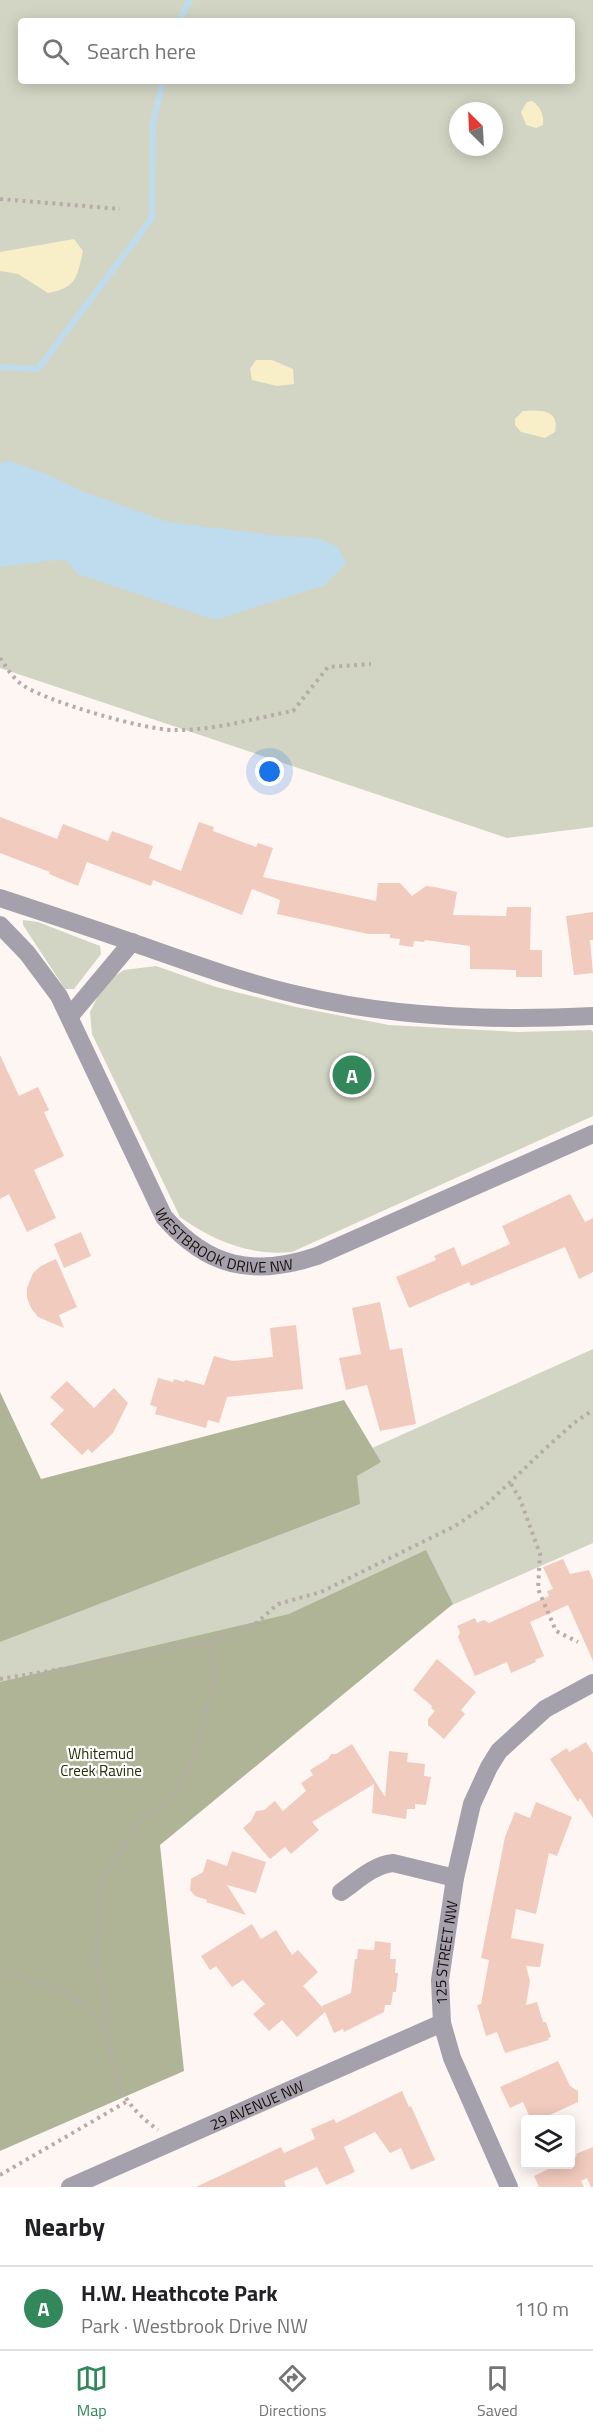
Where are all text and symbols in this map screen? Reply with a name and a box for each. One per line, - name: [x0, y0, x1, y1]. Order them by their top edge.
- search box: [18, 18, 575, 84]
- text: Search here: [87, 34, 196, 68]
- icon: search: [39, 35, 72, 68]
- north arrow: [449, 102, 503, 156]
- your location: [255, 757, 284, 786]
- pin: A: [332, 1052, 372, 1098]
- street label: WESTBROOK DRIVE NW: [150, 1204, 295, 1278]
- park label: Whitemud Creek Ravine: [60, 1742, 142, 1782]
- street label: 125 STREET NW: [429, 1899, 463, 2006]
- street label: 29 AVENUE NW: [206, 2074, 307, 2136]
- map controls: [521, 2115, 575, 2169]
- button: layers: [521, 2115, 575, 2169]
- text: Nearby: [24, 2207, 105, 2246]
- text: H.W. Heathcote Park: [81, 2276, 278, 2310]
- text: A: [37, 2293, 50, 2324]
- text: 110 m: [514, 2293, 569, 2324]
- text: Park · Westbrook Drive NW: [81, 2310, 308, 2341]
- tab: Map: [75, 2362, 108, 2422]
- tab: Directions: [259, 2362, 327, 2422]
- tab: Saved: [477, 2362, 518, 2422]

